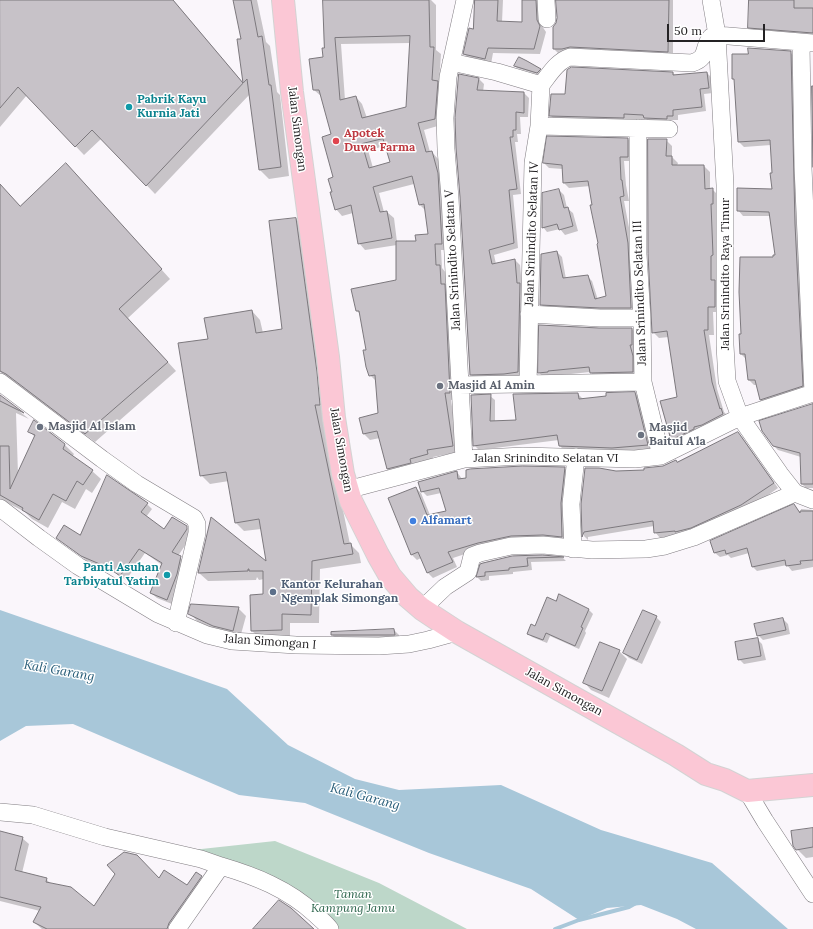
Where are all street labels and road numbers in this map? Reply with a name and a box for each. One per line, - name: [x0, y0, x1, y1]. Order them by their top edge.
- street label: Jalan Simongan: [285, 86, 309, 172]
- street label: Jalan Srinindito Selatan IV: [522, 161, 542, 307]
- street label: Jalan Srinindito Selatan V: [442, 189, 464, 331]
- street label: Jalan Srinindito Raya Timur: [719, 198, 733, 350]
- street label: Jalan Srinindito Selatan III: [630, 220, 650, 366]
- street label: Jalan Simongan: [326, 407, 356, 493]
- street label: Jalan Srinindito Selatan VI: [474, 452, 618, 466]
- street label: Jalan Simongan I: [223, 632, 317, 652]
- street label: Jalan Simongan: [523, 665, 605, 719]

